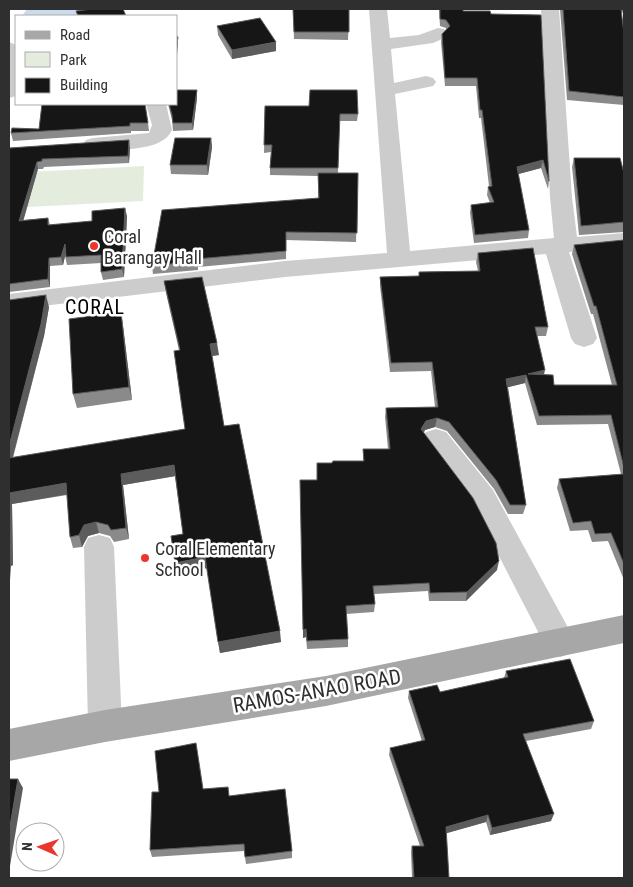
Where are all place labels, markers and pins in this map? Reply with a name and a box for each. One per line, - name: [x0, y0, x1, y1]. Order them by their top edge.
- place label: Coral Barangay Hall: [104, 226, 202, 268]
- marker: Coral Barangay Hall: [88, 240, 100, 252]
- place label: Coral Elementary School: [155, 538, 276, 580]
- marker: Coral Elementary School: [139, 552, 151, 564]

